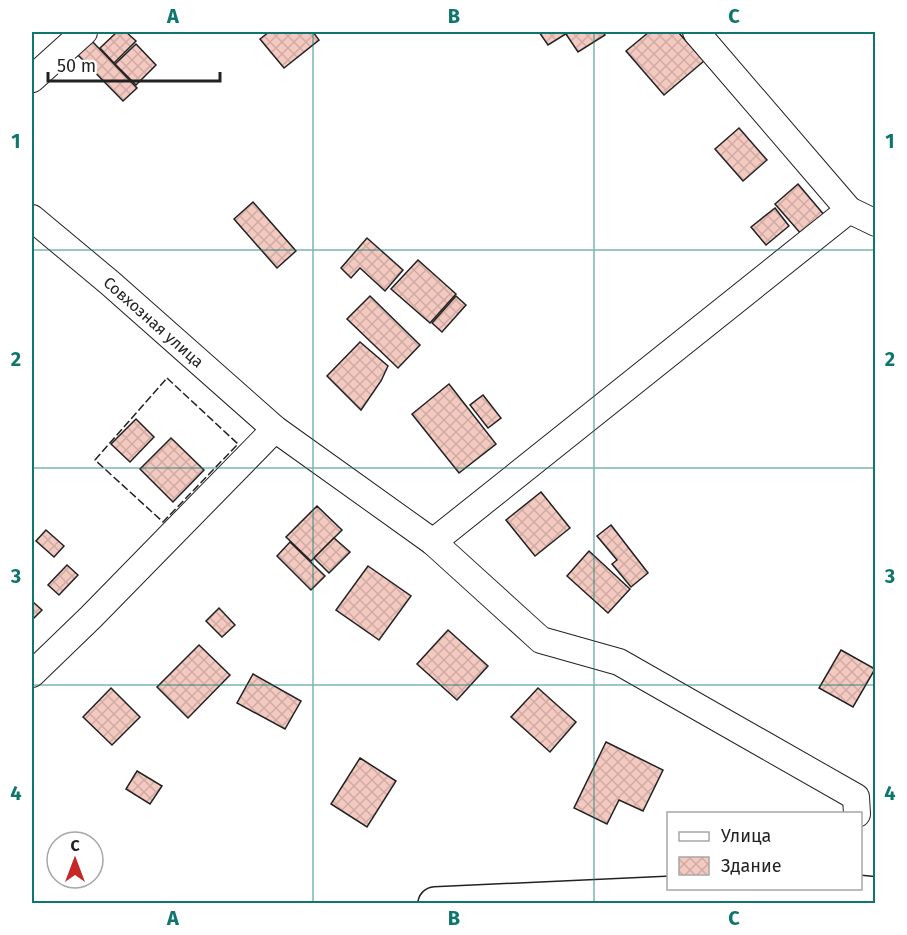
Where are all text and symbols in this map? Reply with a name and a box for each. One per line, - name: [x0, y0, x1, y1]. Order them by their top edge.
- text: A: [166, 4, 180, 28]
- text: B: [448, 4, 460, 28]
- text: C: [728, 4, 740, 28]
- scale bar: [48, 45, 220, 83]
- text: 50 m: [57, 55, 96, 77]
- text: 1: [11, 129, 21, 153]
- text: 1: [885, 129, 895, 153]
- street label: Совхозная улица: [100, 272, 208, 371]
- text: 2: [11, 347, 21, 371]
- text: 2: [885, 347, 895, 371]
- text: 3: [10, 564, 21, 588]
- text: 3: [884, 564, 895, 588]
- text: 4: [10, 781, 22, 805]
- text: 4: [884, 781, 896, 805]
- legend: [667, 812, 862, 890]
- text: Улица: [721, 825, 771, 847]
- north arrow: [45, 830, 105, 890]
- text: С: [70, 836, 80, 855]
- text: Здание: [721, 855, 782, 877]
- text: A: [166, 906, 180, 930]
- text: B: [448, 906, 460, 930]
- text: C: [728, 906, 740, 930]

